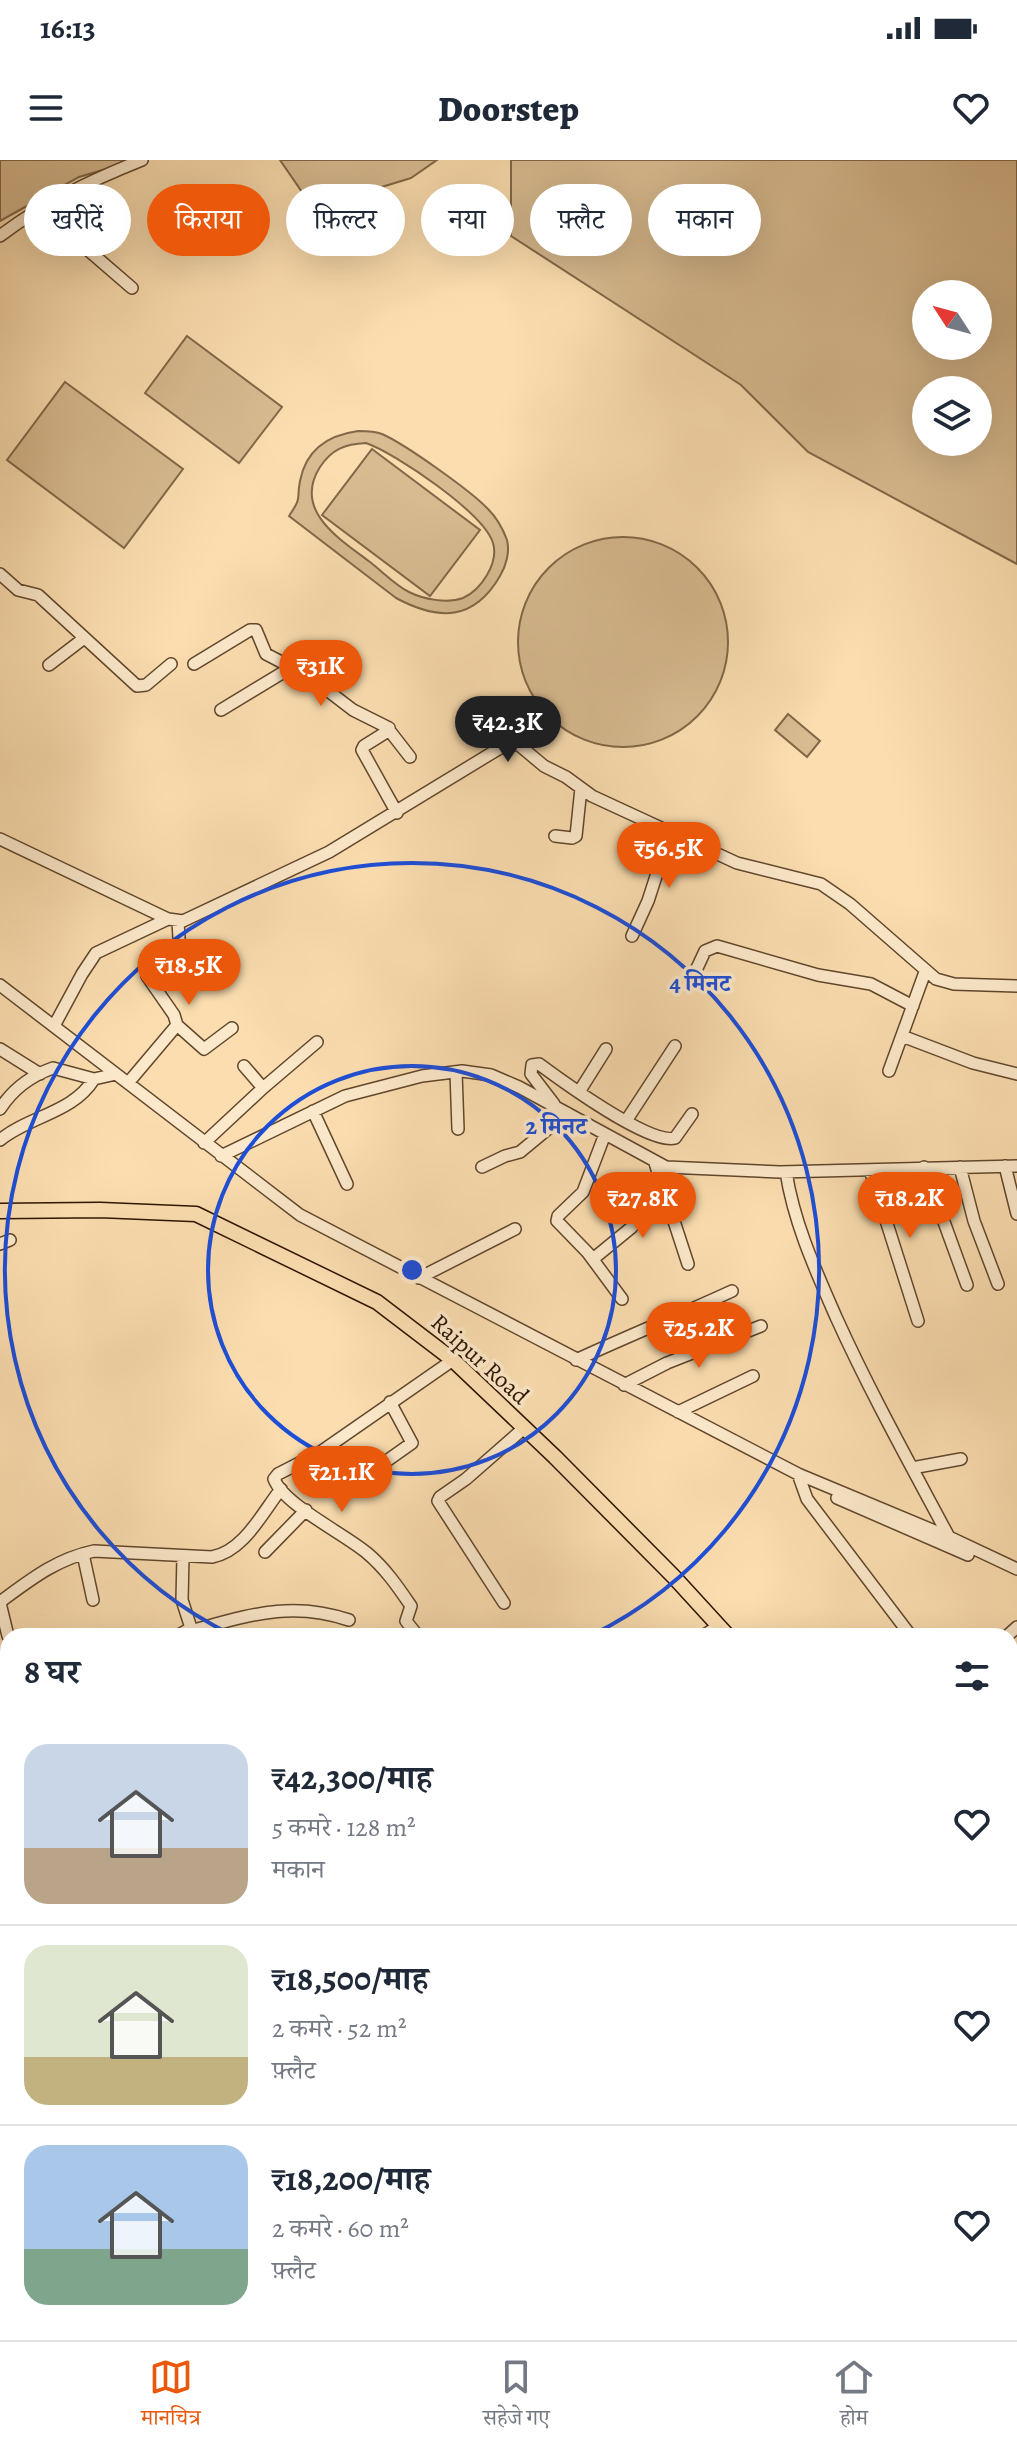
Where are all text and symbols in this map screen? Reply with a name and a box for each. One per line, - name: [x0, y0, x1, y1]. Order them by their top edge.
- text: 16:13: [40, 8, 96, 48]
- text: Doorstep: [438, 84, 579, 133]
- icon: menu: [24, 86, 68, 130]
- icon: heart: [949, 86, 993, 130]
- chip: खरीदें: [24, 184, 131, 256]
- chip: किराया: [147, 184, 270, 256]
- chip: फ़िल्टर: [286, 184, 405, 256]
- chip: नया: [421, 184, 514, 256]
- chip: फ़्लैट: [530, 184, 632, 256]
- chip: मकान: [648, 184, 761, 256]
- north arrow: [912, 280, 992, 360]
- map controls: [912, 280, 992, 456]
- button: layers: [912, 376, 992, 456]
- pin: ₹31K: [274, 640, 368, 708]
- text: ₹31K: [297, 648, 345, 683]
- pin: ₹42.3K: [443, 696, 573, 764]
- text: ₹42.3K: [473, 704, 543, 739]
- pin: ₹56.5K: [604, 822, 734, 890]
- text: ₹56.5K: [635, 830, 703, 865]
- pin: ₹18.5K: [124, 939, 254, 1007]
- text: ₹18.5K: [156, 947, 222, 982]
- text: 4 मिनट: [670, 967, 733, 999]
- text: 2 मिनट: [525, 1110, 589, 1142]
- pin: ₹27.8K: [578, 1172, 708, 1240]
- pin: ₹18.2K: [845, 1172, 975, 1240]
- text: ₹27.8K: [608, 1180, 678, 1215]
- text: ₹18.2K: [876, 1180, 944, 1215]
- centre of rings: [398, 1256, 426, 1284]
- pin: ₹25.2K: [634, 1302, 764, 1370]
- street label: Raipur Road: [424, 1306, 536, 1412]
- text: ₹25.2K: [664, 1310, 734, 1345]
- pin: ₹21.1K: [277, 1446, 407, 1514]
- text: ₹21.1K: [309, 1454, 375, 1489]
- text: 8 घर: [24, 1648, 80, 1695]
- icon: filters: [950, 1654, 994, 1698]
- text: ₹42,300/माह: [272, 1754, 432, 1801]
- icon: home: [88, 1776, 184, 1872]
- icon: heart: [950, 1802, 994, 1846]
- text: 5 कमरे · 128 m²: [272, 1810, 416, 1845]
- text: मकान: [272, 1852, 325, 1887]
- text: ₹18,500/माह: [272, 1955, 428, 2002]
- icon: home: [88, 1977, 184, 2073]
- icon: heart: [950, 2003, 994, 2047]
- text: 2 कमरे · 52 m²: [272, 2011, 406, 2046]
- text: फ़्लैट: [272, 2053, 315, 2088]
- text: ₹18,200/माह: [272, 2155, 430, 2202]
- icon: home: [88, 2177, 184, 2273]
- icon: heart: [950, 2203, 994, 2247]
- text: 2 कमरे · 60 m²: [272, 2211, 409, 2246]
- text: फ़्लैट: [272, 2253, 315, 2288]
- tab: मानचित्र: [141, 2355, 201, 2439]
- tab: सहेजे गए: [483, 2355, 550, 2439]
- tab: होम: [832, 2355, 876, 2439]

